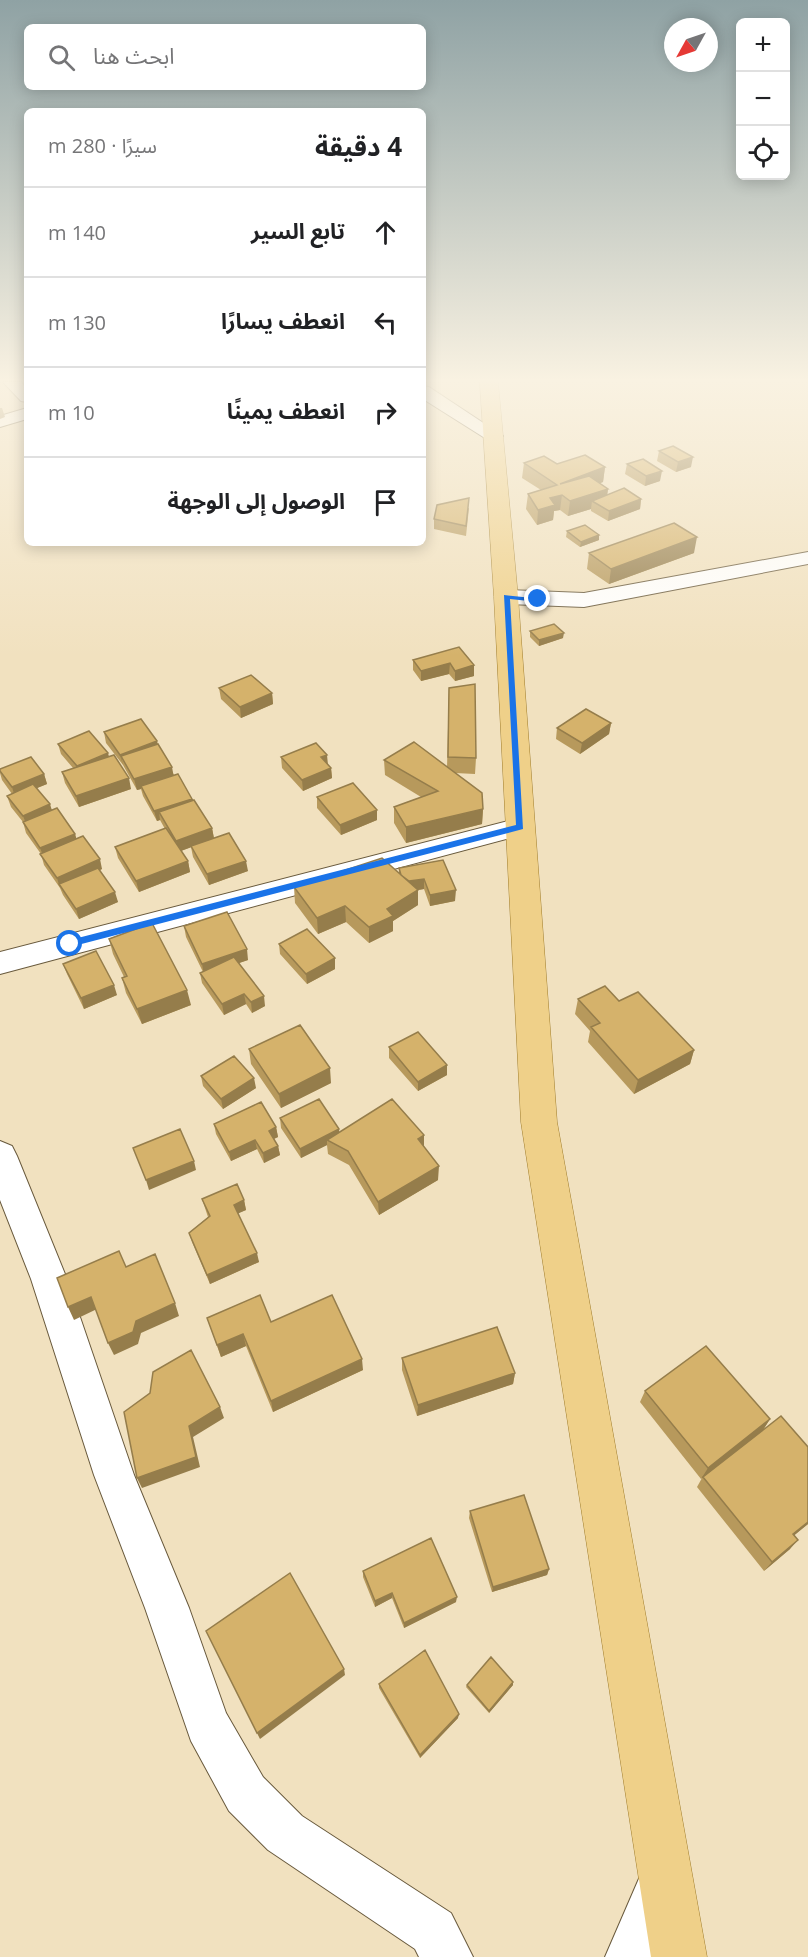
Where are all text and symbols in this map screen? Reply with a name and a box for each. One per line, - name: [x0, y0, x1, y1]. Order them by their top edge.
- north arrow: [664, 18, 718, 72]
- map controls: [736, 18, 790, 180]
- button: +: [736, 18, 790, 72]
- search box: [24, 24, 426, 90]
- text: ابحث هنا: [93, 40, 175, 70]
- icon: search: [45, 41, 78, 74]
- button: −: [736, 72, 790, 126]
- button: locate: [736, 126, 790, 180]
- text: 4 دقيقة: [315, 128, 402, 164]
- text: سيرًا · 280 m: [48, 132, 157, 159]
- text: تابع السير: [251, 215, 345, 245]
- icon: ahead: [369, 216, 402, 249]
- text: 140 m: [48, 219, 106, 246]
- text: انعطف يسارًا: [221, 305, 345, 335]
- icon: left: [369, 306, 402, 339]
- text: 130 m: [48, 309, 106, 336]
- text: انعطف يمينًا: [227, 395, 345, 425]
- icon: right: [369, 396, 402, 429]
- text: 10 m: [48, 399, 95, 426]
- text: الوصول إلى الوجهة: [167, 485, 345, 515]
- icon: arrive: [369, 486, 402, 519]
- route end: [524, 585, 550, 611]
- route start: [56, 930, 82, 956]

